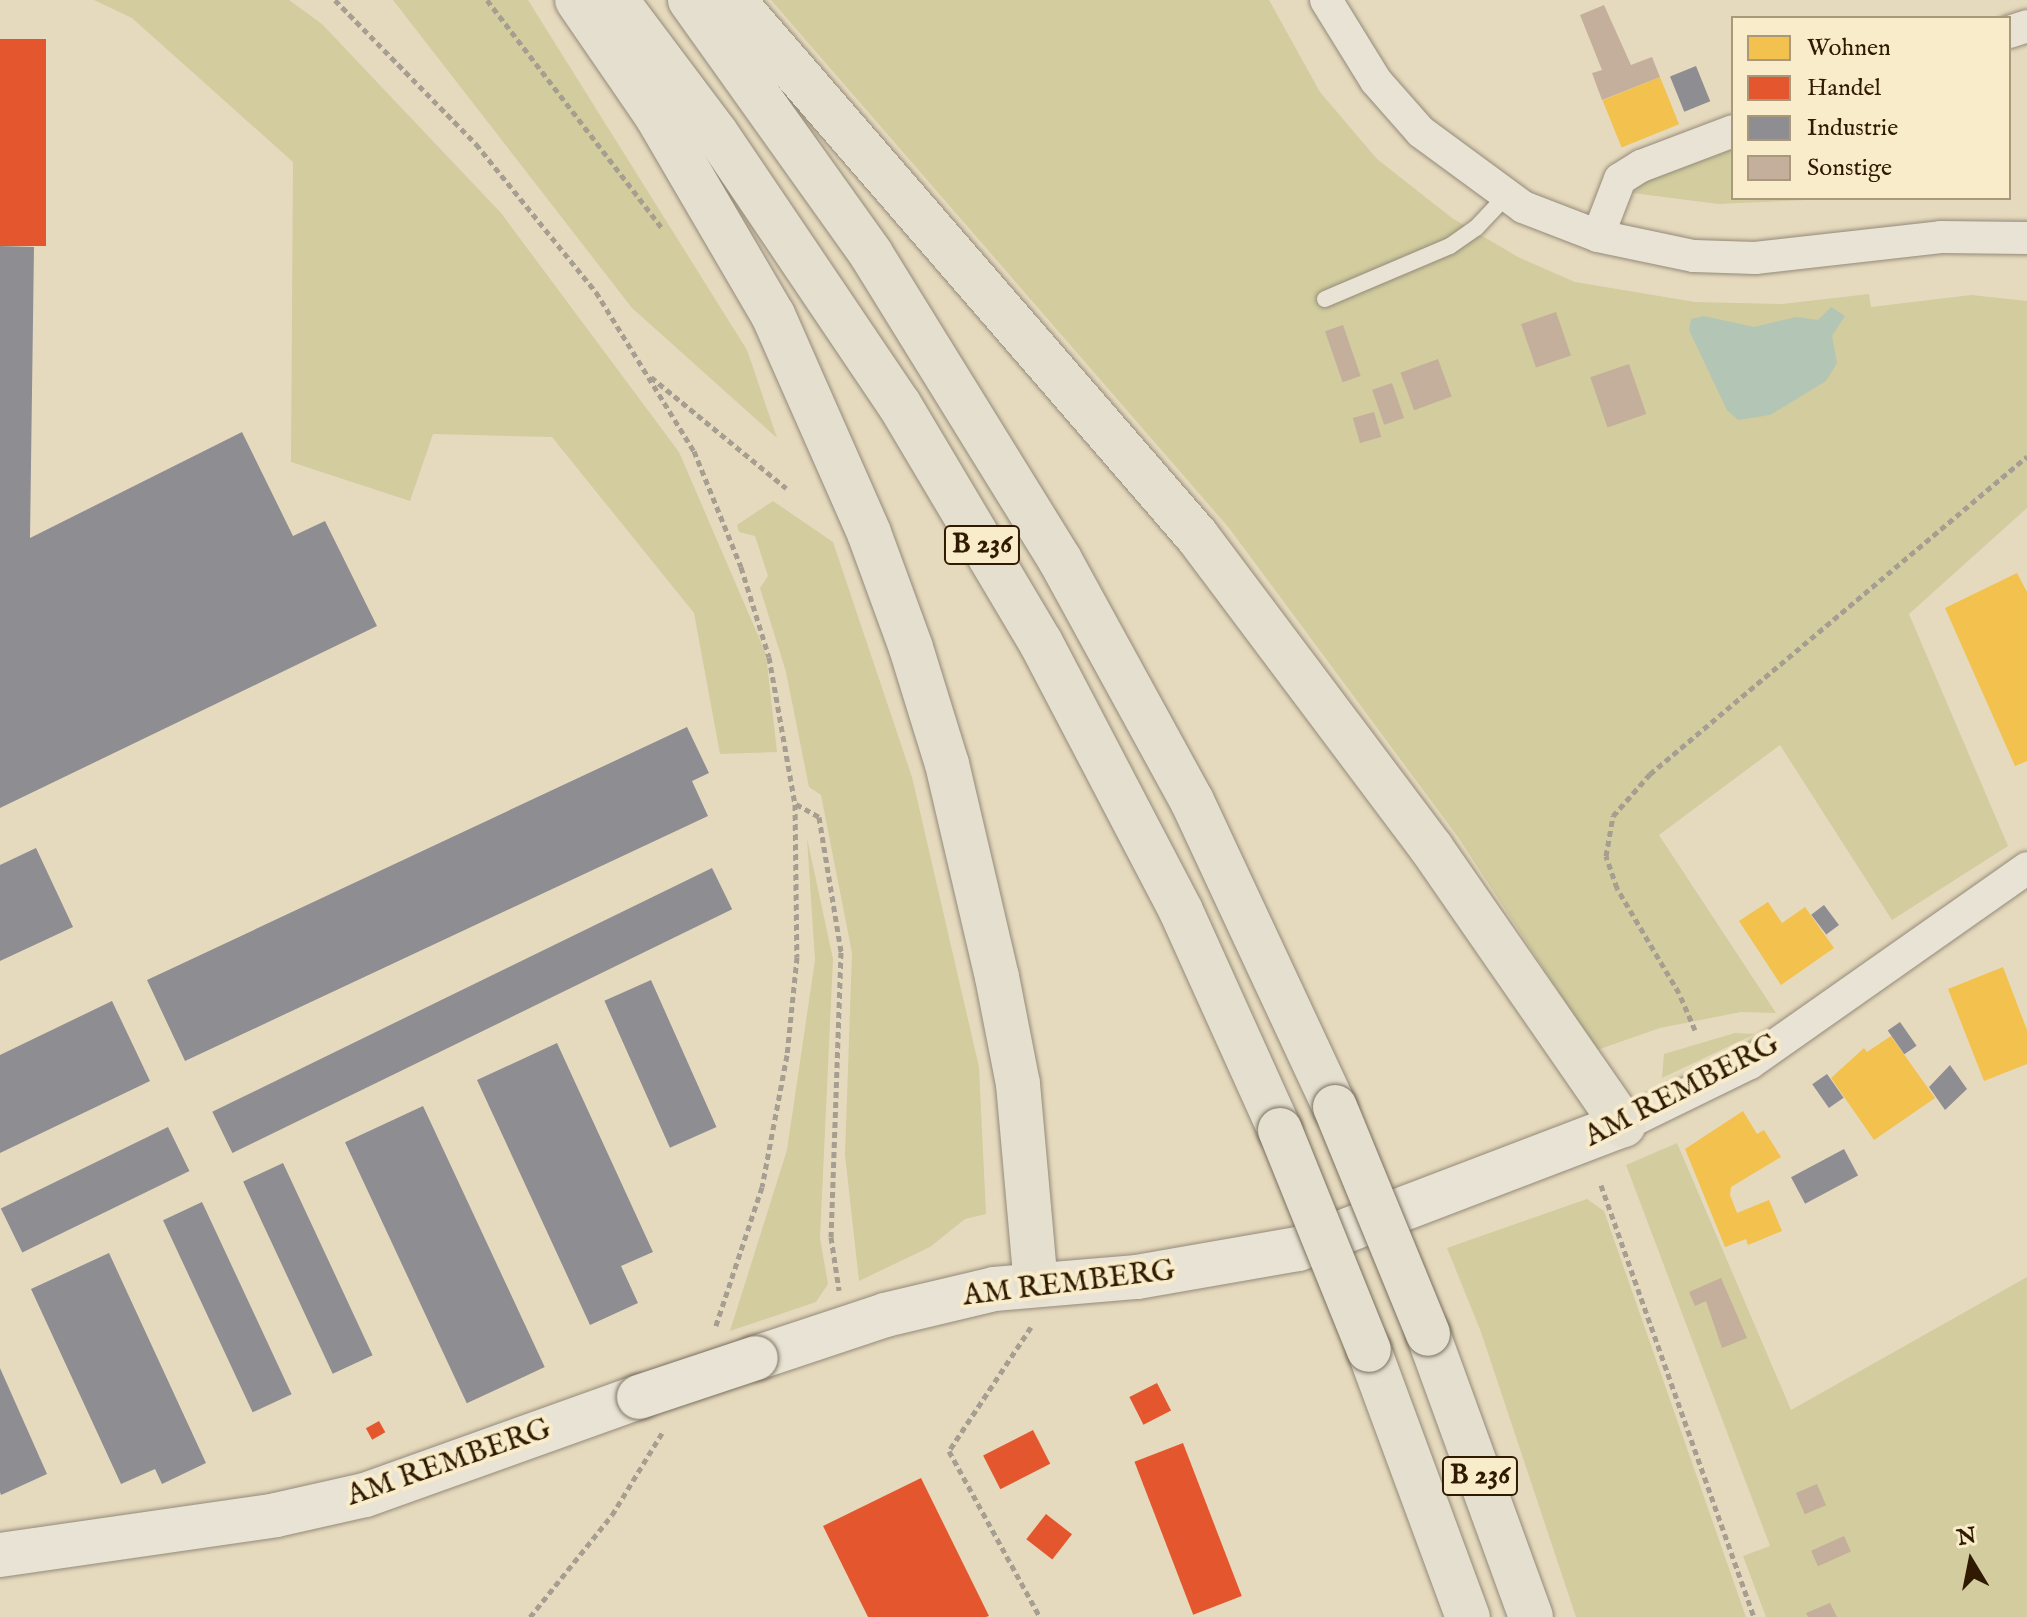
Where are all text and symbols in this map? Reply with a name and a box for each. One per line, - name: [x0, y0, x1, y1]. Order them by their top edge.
- legend: [1731, 16, 2011, 200]
- text: Wohnen: [1807, 33, 1891, 64]
- text: Handel: [1807, 73, 1881, 104]
- text: Industrie: [1807, 113, 1898, 144]
- text: Sonstige: [1807, 153, 1892, 184]
- road number: B 236: [942, 521, 1022, 569]
- street label: AM REMBERG: [1579, 1027, 1785, 1155]
- street label: AM REMBERG: [961, 1253, 1177, 1315]
- street label: AM REMBERG: [342, 1411, 556, 1515]
- road number: B 236: [1440, 1452, 1520, 1500]
- north arrow: [1931, 1521, 2011, 1601]
- text: N: [1955, 1522, 1979, 1553]

